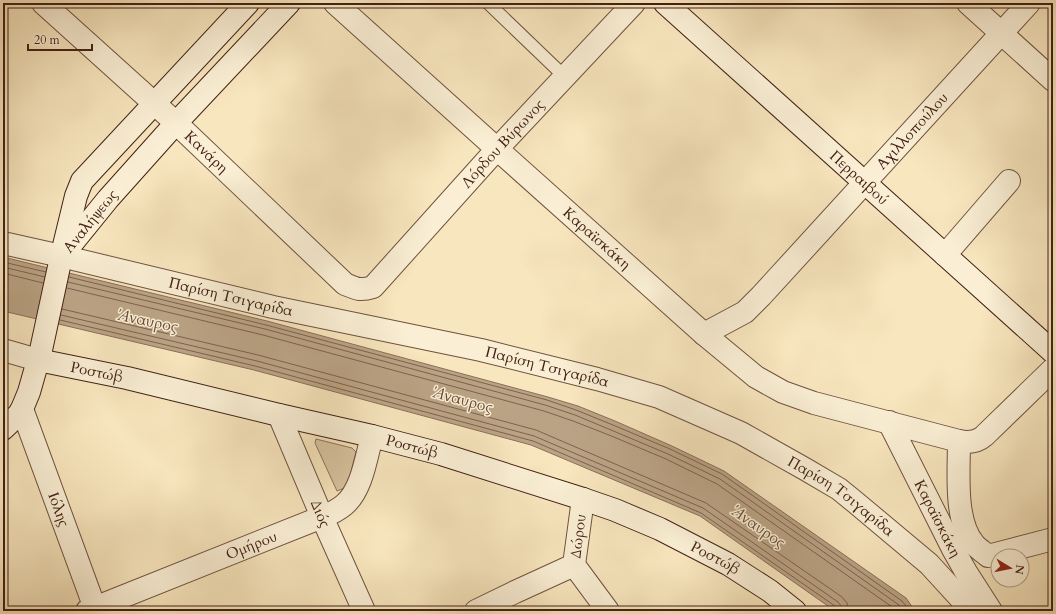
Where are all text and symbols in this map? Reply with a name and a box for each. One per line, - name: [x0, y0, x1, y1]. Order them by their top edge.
- scale bar: [28, 26, 92, 52]
- text: 20 m: [34, 32, 61, 48]
- street label: Αχιλλοπούλου: [872, 88, 953, 174]
- street label: Λόρδου Βύρωνος: [457, 94, 549, 192]
- street label: Κανάρη: [180, 126, 233, 178]
- street label: Περραιβού: [825, 146, 893, 209]
- street label: Αναλήψεως: [58, 185, 122, 257]
- street label: Καραϊσκάκη: [559, 203, 635, 274]
- street label: Παρίση Τσιγαρίδα: [167, 272, 294, 321]
- water label: Άναυρος: [115, 304, 180, 338]
- street label: Παρίση Τσιγαρίδα: [483, 341, 611, 392]
- street label: Ροστώβ: [69, 357, 125, 387]
- water label: Άναυρος: [430, 381, 495, 419]
- street label: Ροστώβ: [384, 430, 440, 463]
- street label: Παρίση Τσιγαρίδα: [784, 451, 898, 541]
- street label: Καραϊσκάκη: [910, 476, 966, 561]
- street label: Ιόλης: [43, 489, 74, 530]
- street label: Διός: [306, 497, 336, 531]
- water label: Άναυρος: [727, 500, 790, 554]
- street label: Δώρου: [565, 513, 591, 559]
- street label: Ομήρου: [223, 526, 280, 564]
- street label: Ροστώβ: [687, 537, 744, 579]
- north arrow: [990, 548, 1030, 588]
- text: N: [1011, 564, 1028, 576]

